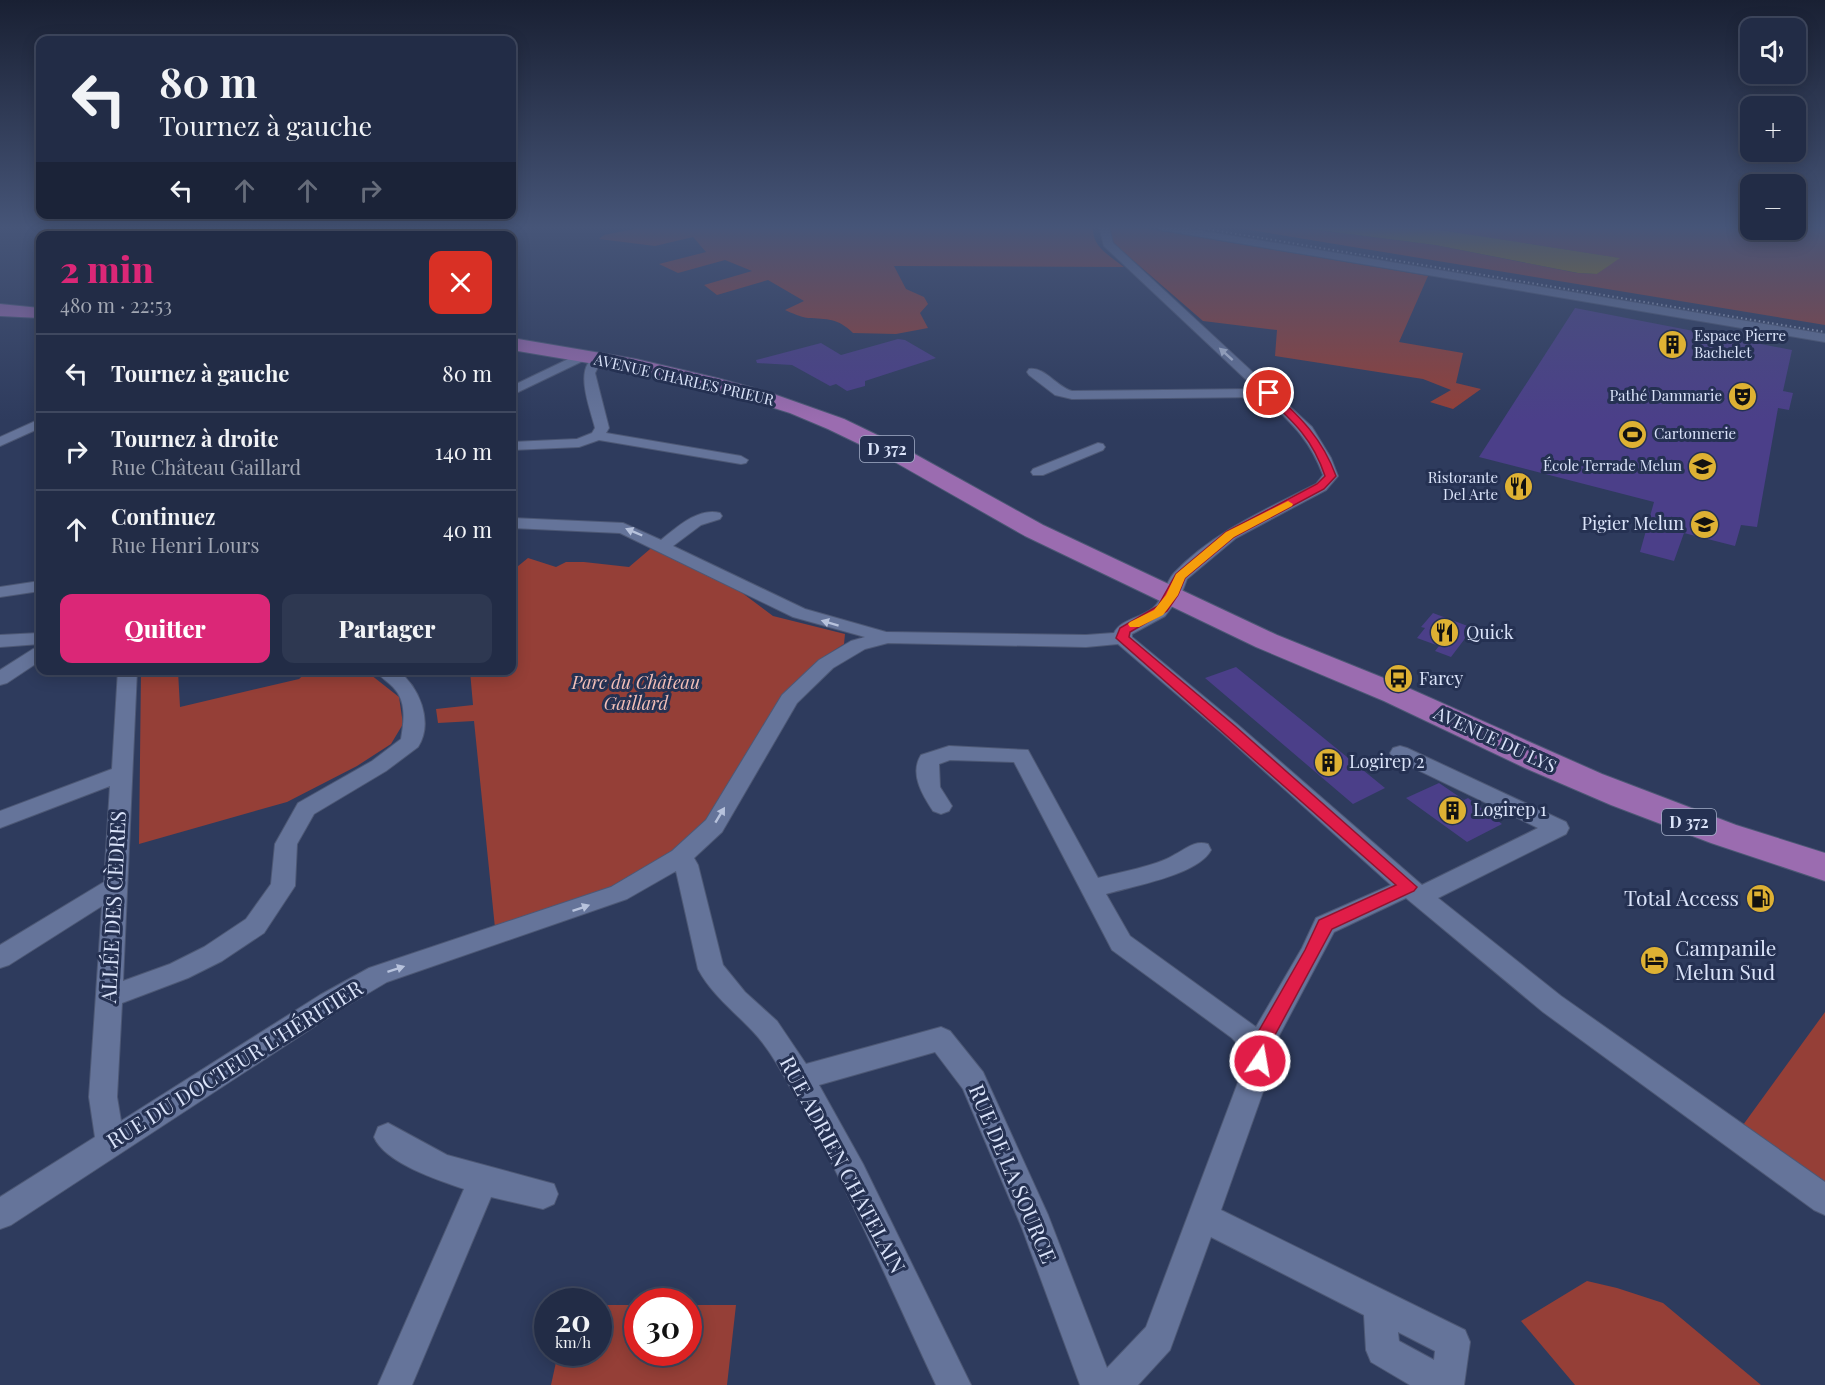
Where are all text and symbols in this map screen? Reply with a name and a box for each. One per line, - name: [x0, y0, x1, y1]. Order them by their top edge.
- map controls: [1740, 18, 1806, 240]
- button: sound: [1740, 18, 1806, 84]
- text: 80 m: [159, 53, 257, 109]
- icon: left: [60, 60, 138, 138]
- button: +: [1740, 96, 1806, 162]
- text: Tournez à gauche: [159, 107, 372, 143]
- icon: left: [165, 174, 198, 207]
- icon: ahead: [228, 174, 261, 207]
- icon: ahead: [291, 174, 324, 207]
- icon: right: [354, 174, 387, 207]
- button: −: [1740, 174, 1806, 240]
- text: 2 min: [60, 244, 154, 292]
- button: close: [429, 251, 492, 314]
- text: 480 m · 22:53: [60, 291, 172, 318]
- place label: Espace Pierre Bachelet: [1694, 325, 1786, 362]
- building icon: Espace Pierre Bachelet: [1657, 329, 1689, 361]
- one-way arrow: [1219, 347, 1233, 361]
- street label: AVENUE CHARLES PRIEUR: [591, 348, 776, 410]
- icon: left: [60, 357, 93, 390]
- text: Tournez à gauche: [111, 358, 289, 388]
- text: 80 m: [442, 358, 492, 388]
- pin: [1243, 367, 1294, 418]
- icon: arrive: [1252, 376, 1285, 409]
- theatre icon: Pathé Dammarie: [1727, 380, 1759, 412]
- place label: Pathé Dammarie: [1609, 385, 1722, 405]
- sports icon: Cartonnerie: [1617, 418, 1649, 450]
- text: Tournez à droite: [111, 423, 279, 453]
- place label: Cartonnerie: [1654, 423, 1736, 443]
- icon: right: [60, 435, 93, 468]
- text: 140 m: [435, 436, 492, 466]
- road number: D 372: [860, 436, 914, 462]
- school or university icon: École Terrade Melun: [1687, 450, 1719, 482]
- text: Rue Château Gaillard: [111, 453, 301, 480]
- place label: École Terrade Melun: [1543, 455, 1682, 475]
- place label: Ristorante Del Arte: [1428, 467, 1498, 504]
- restaurant icon: Ristorante Del Arte: [1503, 471, 1535, 503]
- text: Continuez: [111, 501, 215, 531]
- school or university icon: Pigier Melun: [1689, 508, 1721, 540]
- place label: Pigier Melun: [1581, 511, 1684, 535]
- icon: ahead: [60, 513, 93, 546]
- text: 40 m: [443, 514, 492, 544]
- one-way arrow: [626, 528, 643, 537]
- text: Rue Henri Lours: [111, 531, 259, 558]
- button: Quitter: [60, 594, 270, 663]
- button: Partager: [282, 594, 492, 663]
- restaurant icon: Quick: [1429, 617, 1461, 649]
- one-way arrow: [821, 618, 839, 627]
- place label: Quick: [1466, 620, 1514, 644]
- bus stop icon: Farcy: [1382, 663, 1414, 695]
- place label: Farcy: [1419, 666, 1463, 690]
- park label: Parc du Château Gaillard: [571, 670, 700, 715]
- street label: AVENUE DU LYS: [1429, 700, 1561, 778]
- building icon: Logirep 2: [1312, 746, 1344, 778]
- place label: Logirep 2: [1349, 749, 1425, 773]
- building icon: Logirep 1: [1436, 794, 1468, 826]
- place label: Logirep 1: [1473, 797, 1547, 821]
- one-way arrow: [715, 806, 725, 823]
- road number: D 372: [1662, 809, 1716, 835]
- street label: ALLÉE DES CÈDRES: [93, 810, 131, 1005]
- place label: Total Access: [1624, 883, 1739, 911]
- fuel station icon: Total Access: [1744, 883, 1776, 915]
- one-way arrow: [572, 902, 590, 912]
- place label: Campanile Melun Sud: [1675, 933, 1776, 985]
- hotel icon: Campanile Melun Sud: [1638, 945, 1670, 977]
- one-way arrow: [387, 964, 405, 974]
- street label: RUE DU DOCTEUR L'HÉRITIER: [101, 973, 367, 1154]
- position arrow: [1228, 1029, 1292, 1093]
- street label: RUE ADRIEN CHATELAIN: [775, 1051, 913, 1278]
- street label: RUE DE LA SOURCE: [964, 1080, 1064, 1267]
- speed limit sign: 30: [624, 1288, 702, 1366]
- text: 20: [555, 1300, 591, 1340]
- text: km/h: [555, 1332, 591, 1352]

